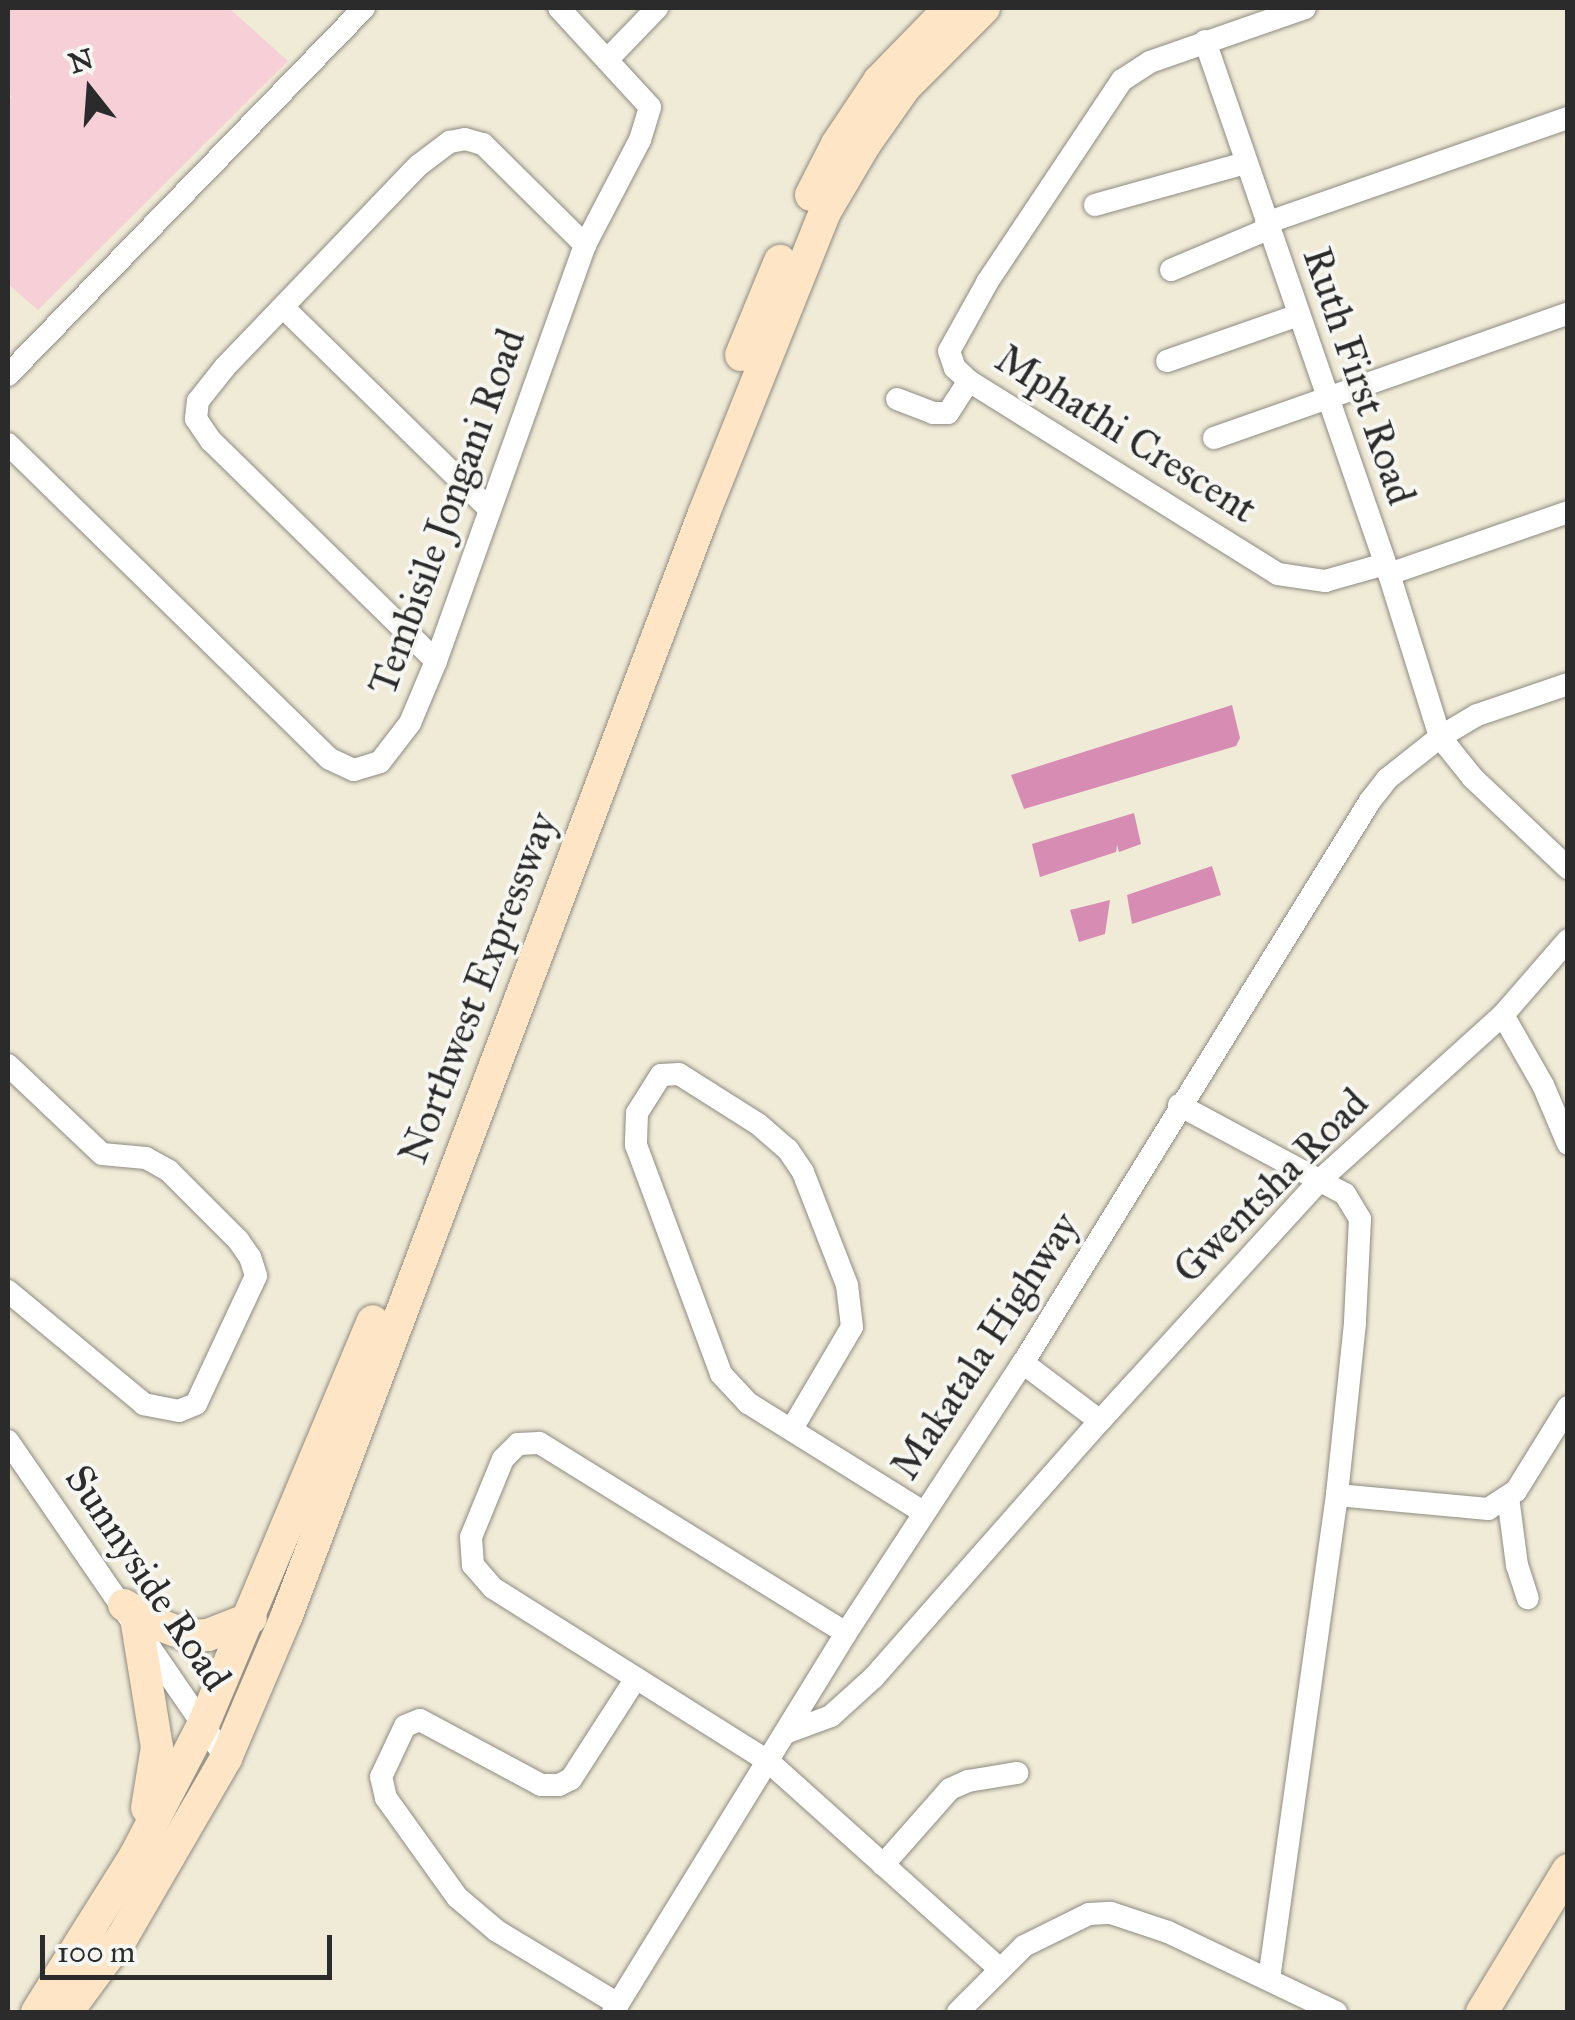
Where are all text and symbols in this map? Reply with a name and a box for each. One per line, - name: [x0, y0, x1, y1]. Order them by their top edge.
- north arrow: [40, 40, 140, 140]
- text: N: [65, 41, 98, 81]
- street label: Ruth First Road: [1293, 241, 1425, 511]
- street label: Tembisile Jongani Road: [359, 323, 535, 701]
- street label: Mphathi Crescent: [987, 335, 1265, 533]
- street label: Northwest Expressway: [389, 806, 567, 1170]
- street label: Gwentsha Road: [1164, 1079, 1378, 1293]
- street label: Makatala Highway: [881, 1204, 1089, 1488]
- street label: Sunnyside Road: [55, 1456, 241, 1700]
- scale bar: [45, 1915, 338, 1977]
- text: 100 m: [57, 1934, 135, 1970]

